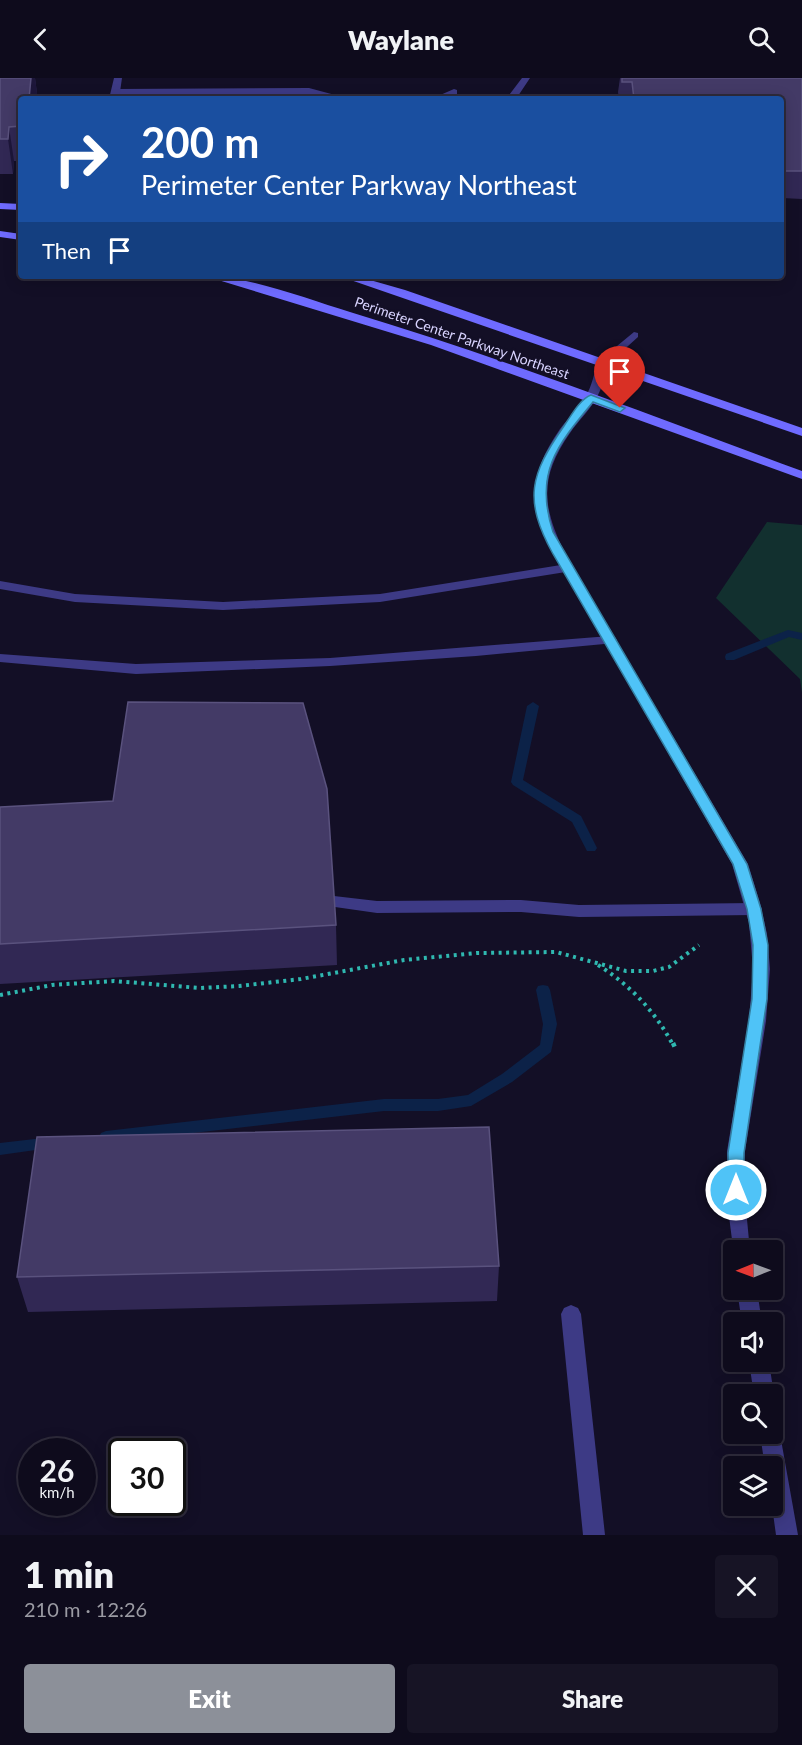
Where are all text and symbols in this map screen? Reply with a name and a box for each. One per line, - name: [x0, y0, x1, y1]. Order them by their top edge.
- icon: back: [24, 23, 57, 56]
- text: Waylane: [348, 23, 454, 56]
- icon: search: [745, 23, 778, 56]
- text: 200 m: [141, 117, 259, 167]
- icon: right: [42, 120, 120, 198]
- text: Perimeter Center Parkway Northeast: [141, 168, 577, 201]
- icon: arrive: [103, 234, 136, 267]
- text: Then: [42, 237, 91, 264]
- street label: Perimeter Center Parkway Northeast: [353, 293, 572, 382]
- pin: [594, 346, 645, 408]
- icon: arrive: [603, 355, 636, 388]
- position arrow: [704, 1158, 768, 1222]
- north arrow: [723, 1240, 783, 1300]
- map controls: [723, 1240, 783, 1516]
- button: sound: [723, 1312, 783, 1372]
- button: search: [723, 1384, 783, 1444]
- speed limit sign: 30: [108, 1438, 186, 1516]
- text: 26: [40, 1452, 74, 1488]
- button: layers: [723, 1456, 783, 1516]
- text: km/h: [39, 1483, 75, 1501]
- text: 1 min: [24, 1552, 114, 1596]
- button: close: [715, 1555, 778, 1618]
- text: 210 m · 12:26: [24, 1597, 147, 1621]
- button: Exit: [24, 1664, 395, 1733]
- button: Share: [407, 1664, 778, 1733]

